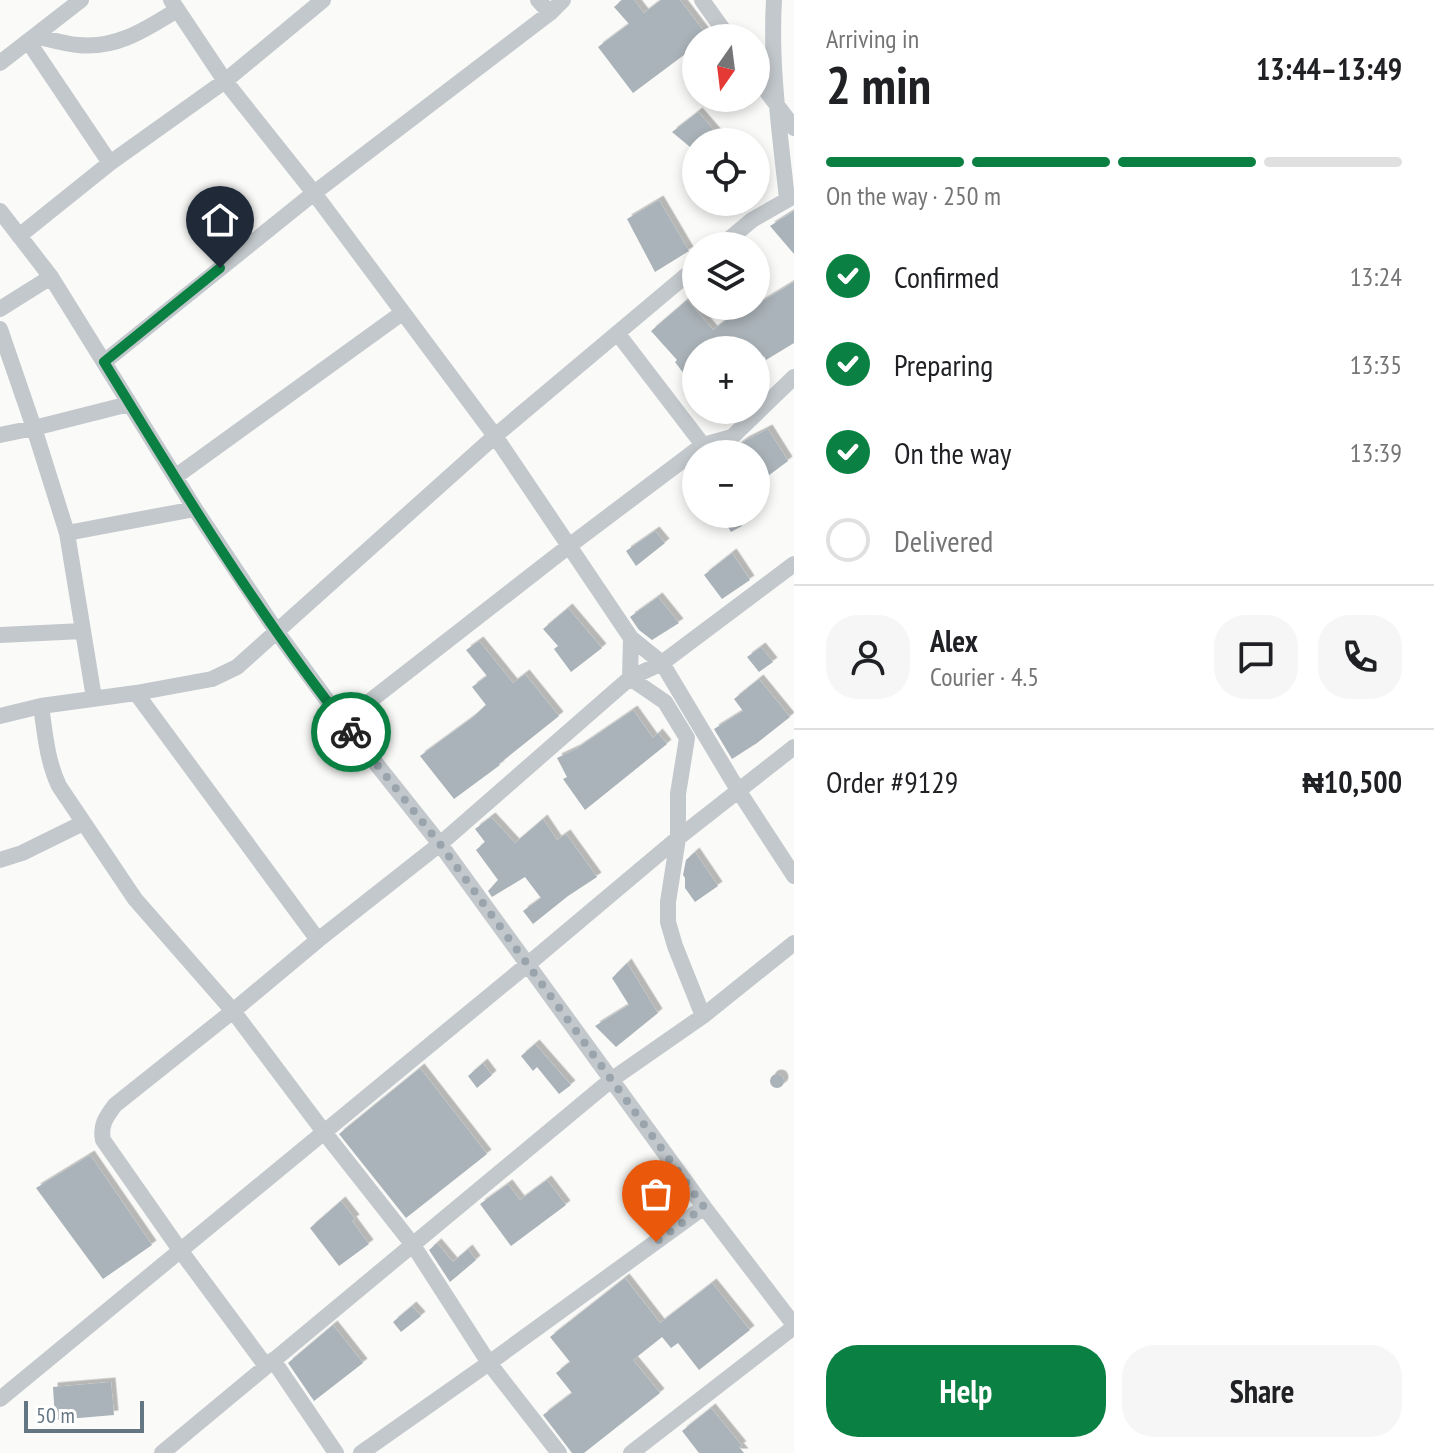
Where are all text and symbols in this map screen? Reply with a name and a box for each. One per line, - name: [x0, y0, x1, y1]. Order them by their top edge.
- text: Arriving in: [826, 22, 919, 55]
- north arrow: [682, 24, 770, 112]
- map controls: [682, 24, 770, 528]
- text: 13:44–13:49: [1256, 49, 1402, 88]
- text: 2 min: [826, 51, 931, 118]
- button: locate: [682, 128, 770, 216]
- text: On the way · 250 m: [826, 179, 1001, 212]
- pin: [186, 186, 254, 268]
- icon: home: [198, 198, 242, 242]
- button: layers: [682, 232, 770, 320]
- icon: check: [826, 254, 870, 298]
- text: Confirmed: [894, 257, 999, 296]
- text: 13:24: [1350, 260, 1402, 293]
- button: +: [682, 336, 770, 424]
- icon: check: [826, 342, 870, 386]
- text: Preparing: [894, 345, 993, 384]
- text: 13:35: [1350, 348, 1402, 381]
- icon: check: [826, 430, 870, 474]
- text: On the way: [894, 433, 1011, 472]
- text: 13:39: [1350, 436, 1402, 469]
- button: −: [682, 440, 770, 528]
- text: Delivered: [894, 521, 993, 560]
- button: person: [826, 615, 910, 699]
- button: chat: [1214, 615, 1298, 699]
- button: phone: [1318, 615, 1402, 699]
- text: Alex: [930, 621, 978, 660]
- text: Courier · 4.5: [930, 660, 1039, 693]
- courier: [311, 692, 391, 772]
- icon: bike: [329, 710, 373, 754]
- text: Order #9129: [826, 762, 958, 801]
- text: ₦10,500: [1302, 762, 1402, 801]
- pin: [622, 1160, 690, 1242]
- icon: bag: [634, 1172, 678, 1216]
- button: Help: [826, 1345, 1106, 1437]
- button: Share: [1122, 1345, 1402, 1437]
- scale bar: [24, 1397, 144, 1433]
- text: 50 m: [36, 1401, 75, 1429]

